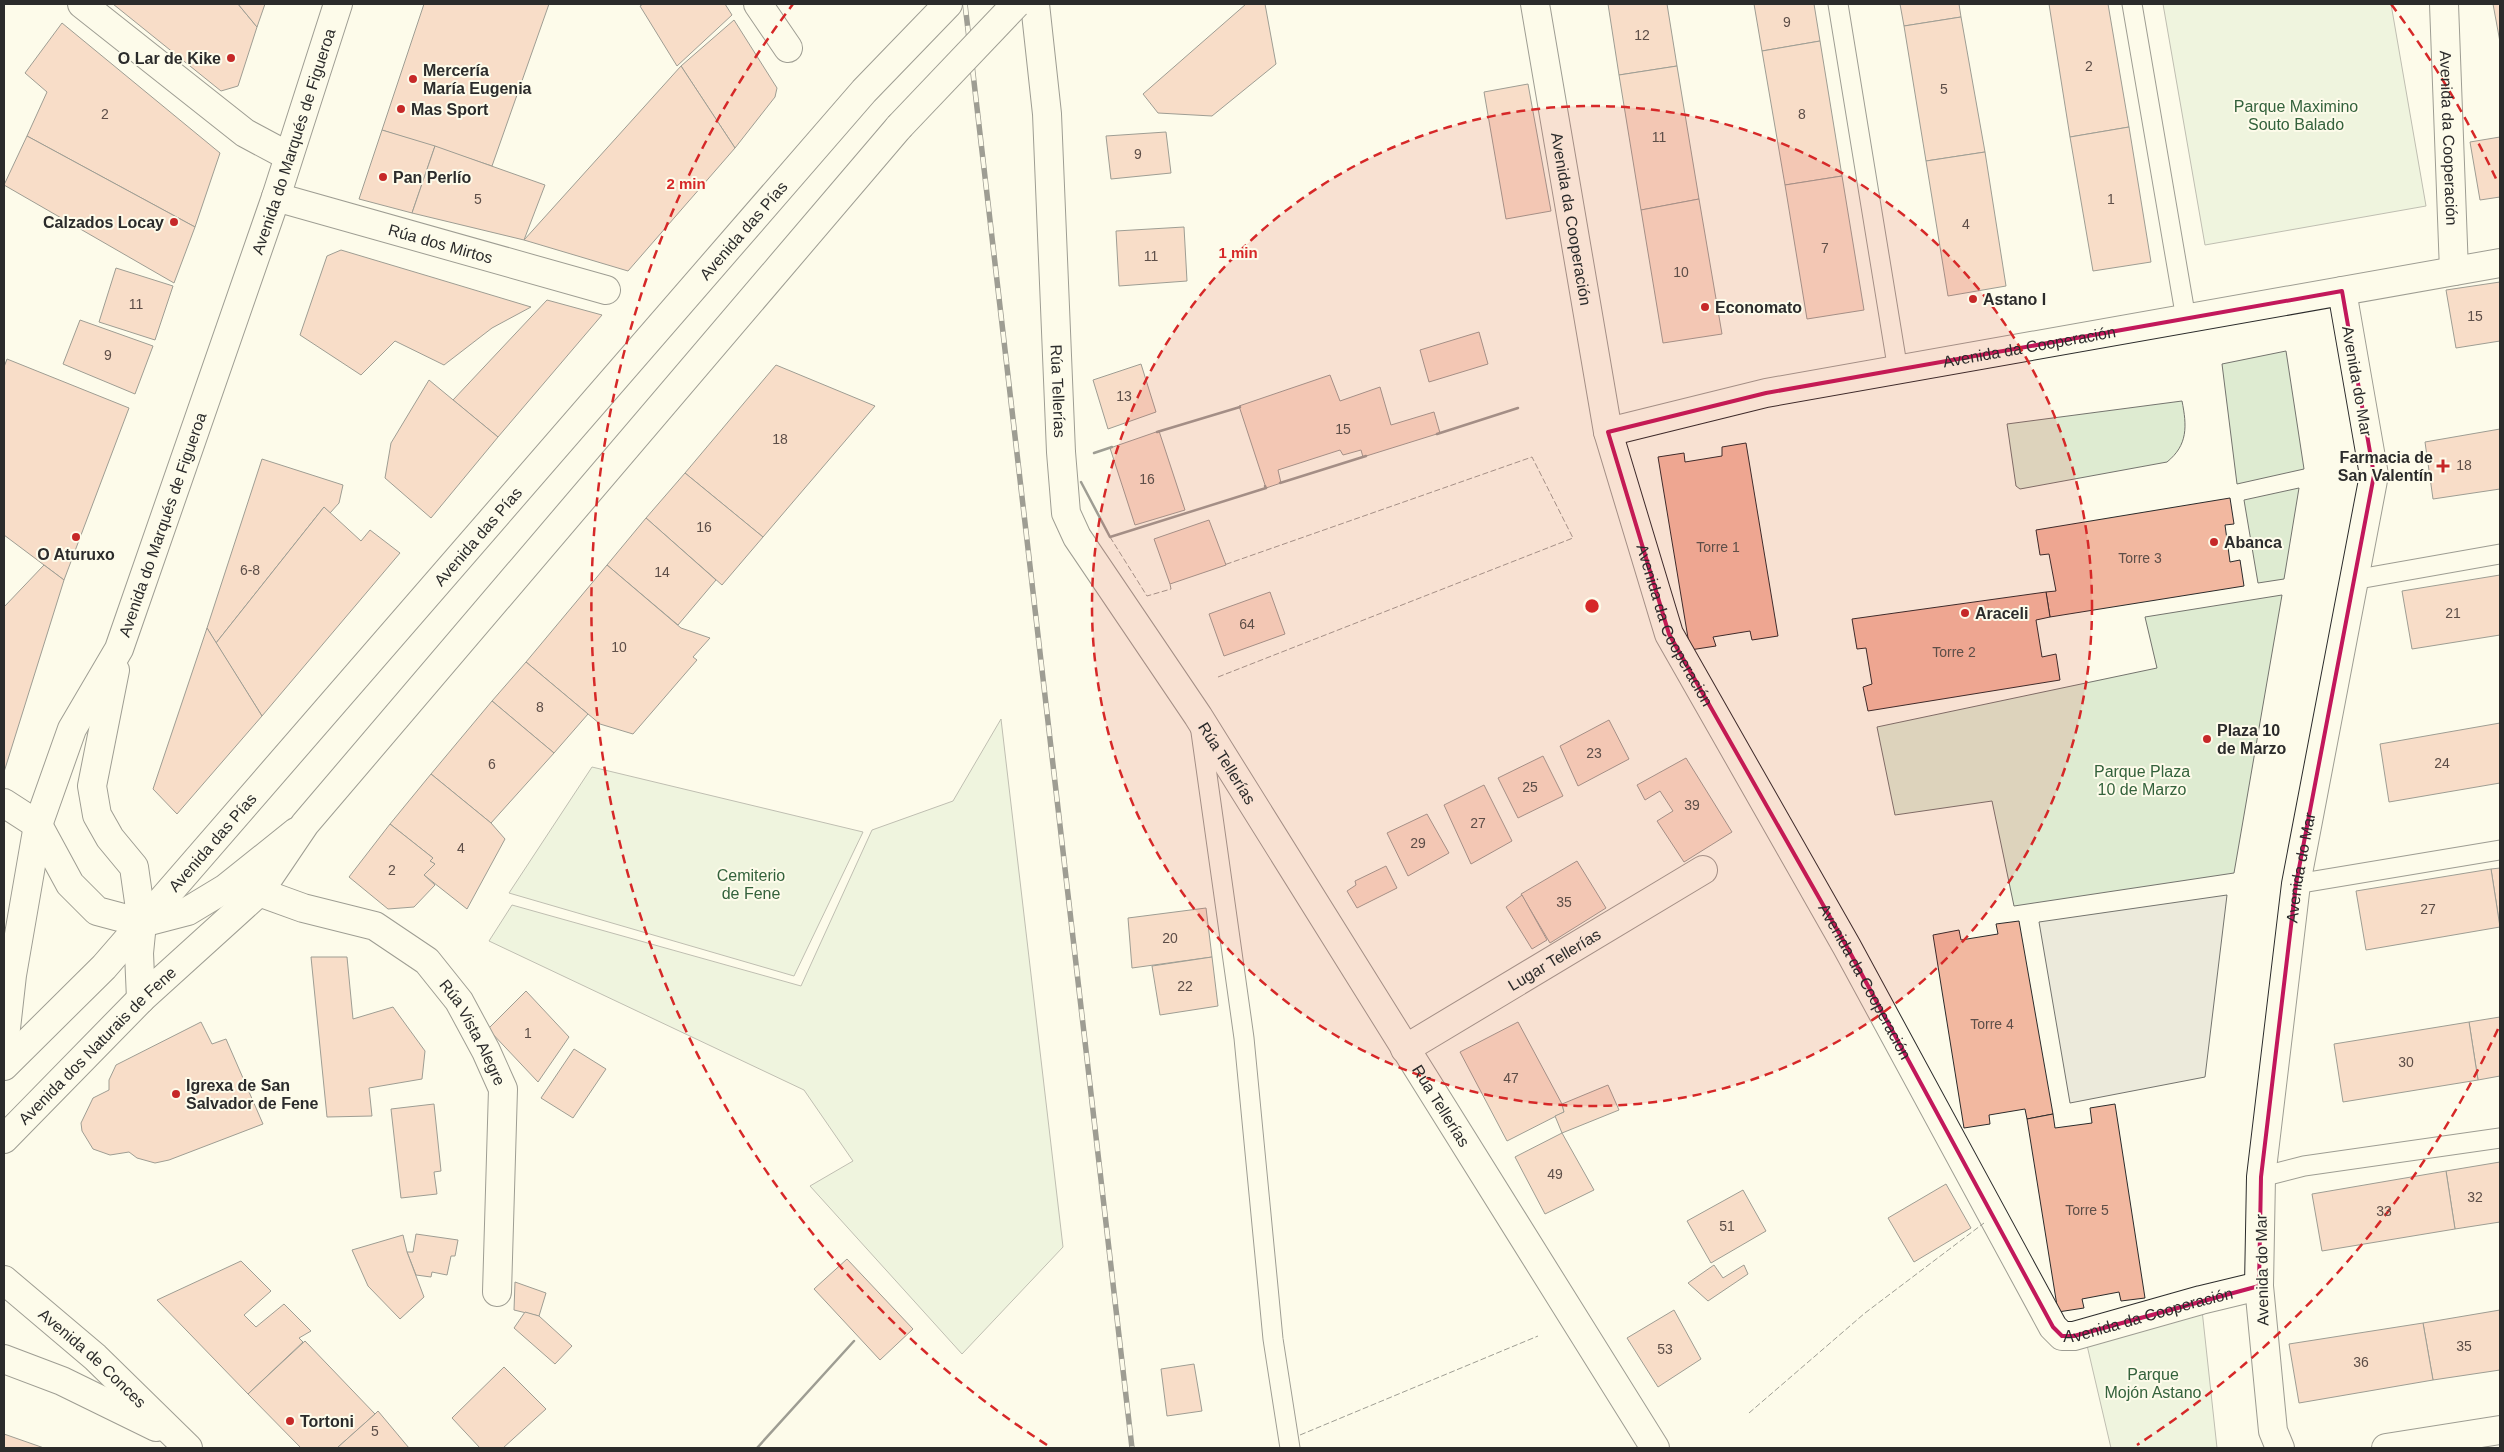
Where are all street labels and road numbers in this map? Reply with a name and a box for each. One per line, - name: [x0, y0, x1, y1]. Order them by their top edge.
- street label: Avenida do Marqués de Figueroa: [248, 26, 338, 257]
- street label: Avenida da Cooperación: [2437, 50, 2461, 226]
- street label: Avenida da Cooperación: [1549, 131, 1595, 307]
- street label: Avenida das Pías: [696, 178, 790, 283]
- street label: Rúa dos Mirtos: [386, 221, 495, 266]
- street label: Avenida da Cooperación: [1941, 323, 2117, 370]
- street label: Avenida do Mar: [2339, 324, 2375, 438]
- street label: Rúa Tellerías: [1048, 344, 1069, 438]
- street label: Avenida do Marqués de Figueroa: [115, 410, 209, 639]
- street label: Avenida das Pías: [431, 484, 525, 589]
- street label: Avenida da Cooperación: [1634, 542, 1717, 709]
- street label: Rúa Tellerías: [1195, 719, 1259, 807]
- street label: Avenida das Pías: [165, 790, 259, 895]
- street label: Avenida do Mar: [2283, 810, 2318, 924]
- street label: Avenida da Cooperación: [1815, 900, 1915, 1062]
- street label: Lugar Tellerías: [1505, 925, 1603, 994]
- street label: Avenida dos Naturais de Fene: [15, 963, 179, 1127]
- street label: Rúa Vista Alegre: [436, 976, 509, 1088]
- street label: Rúa Tellerías: [1409, 1062, 1473, 1150]
- street label: Avenida do Mar: [2253, 1213, 2271, 1326]
- street label: Avenida da Cooperación: [2063, 1284, 2234, 1345]
- street label: Avenida de Conces: [36, 1305, 150, 1411]

